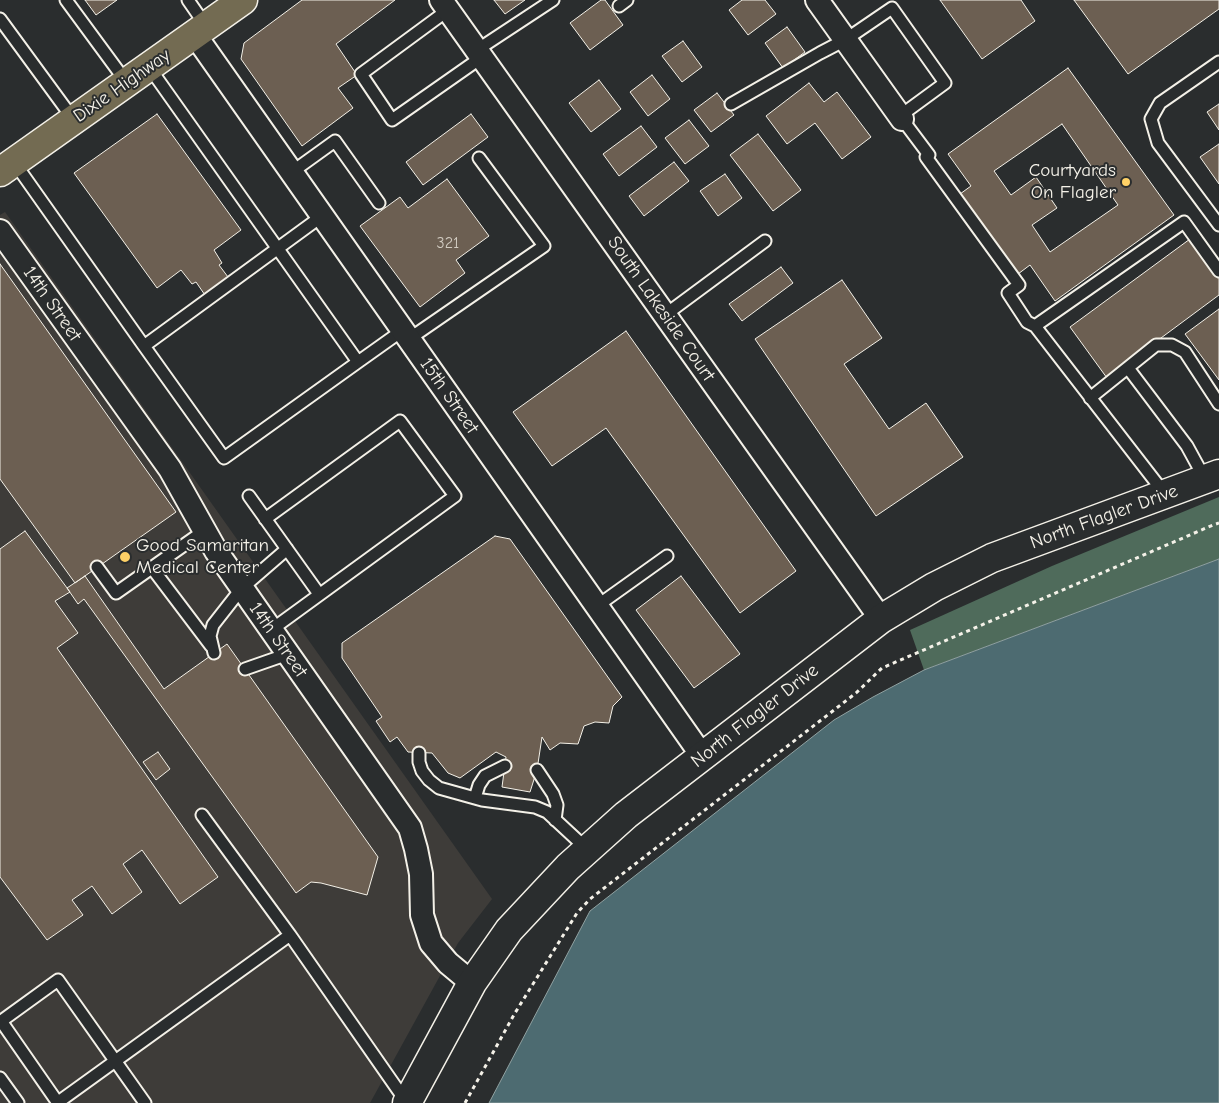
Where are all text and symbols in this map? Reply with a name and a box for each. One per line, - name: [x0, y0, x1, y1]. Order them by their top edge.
- street label: Dixie Highway: [69, 44, 175, 128]
- place label: Courtyards On Flagler: [1029, 160, 1116, 204]
- marker: Courtyards On Flagler: [1120, 176, 1132, 188]
- street label: South Lakeside Court: [602, 232, 720, 386]
- house number: 321: [437, 233, 459, 253]
- street label: 14th Street: [18, 262, 86, 346]
- street label: 15th Street: [415, 354, 483, 438]
- street label: North Flagler Drive: [1027, 480, 1181, 554]
- place label: Good Samaritan Medical Center: [136, 535, 269, 579]
- marker: Good Samaritan Medical Center: [118, 550, 132, 564]
- street label: 14th Street: [244, 598, 312, 682]
- street label: North Flagler Drive: [687, 659, 823, 773]

